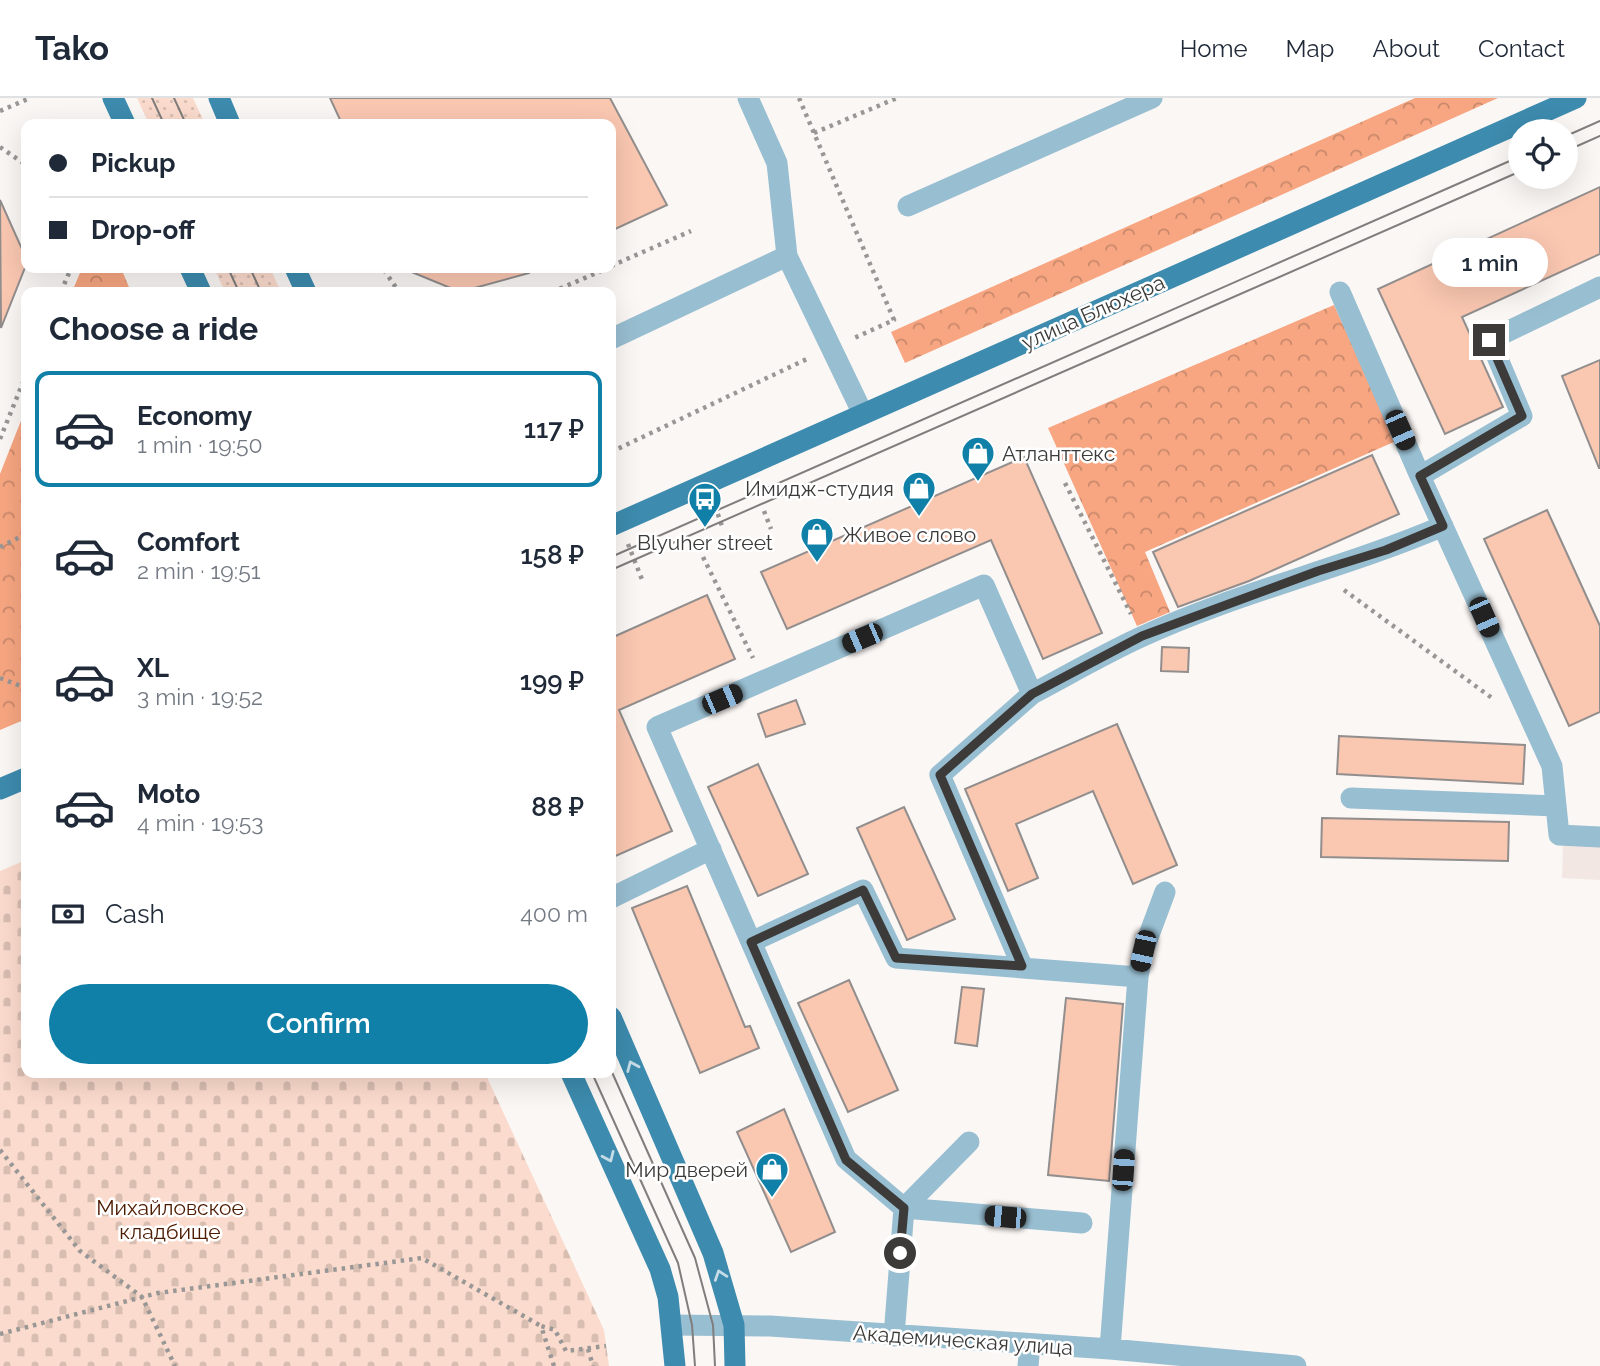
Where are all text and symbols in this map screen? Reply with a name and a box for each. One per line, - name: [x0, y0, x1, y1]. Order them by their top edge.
- text: Tako: [35, 29, 109, 68]
- text: Home: [1180, 34, 1248, 63]
- text: Map: [1286, 34, 1334, 63]
- text: About: [1372, 34, 1440, 63]
- text: Contact: [1478, 34, 1565, 63]
- map controls: [1508, 119, 1578, 189]
- button: locate: [1508, 119, 1578, 189]
- text: Pickup: [91, 148, 176, 178]
- text: Drop-off: [91, 215, 195, 245]
- callout: 1 min: [1431, 238, 1547, 288]
- text: 1 min: [1461, 249, 1519, 276]
- street label: улица Блюхера: [1018, 269, 1168, 355]
- text: Choose a ride: [49, 310, 258, 347]
- route end: [1473, 324, 1505, 356]
- icon: car: [53, 398, 116, 461]
- text: Economy: [137, 401, 252, 431]
- car: [1382, 407, 1419, 453]
- text: 117 ₽: [524, 414, 584, 444]
- text: 1 min · 19:50: [137, 431, 263, 458]
- shop icon: Атланттекс: [959, 434, 997, 483]
- place label: Атланттекс: [1002, 441, 1115, 466]
- shop icon: Имидж-студия: [900, 469, 938, 518]
- place label: Имидж-студия: [745, 476, 894, 501]
- bus stop icon: Blyuher street: [686, 480, 724, 529]
- shop icon: Живое слово: [798, 515, 836, 564]
- place label: Живое слово: [842, 522, 976, 547]
- icon: car: [53, 524, 116, 587]
- text: Comfort: [137, 527, 240, 557]
- place label: Blyuher street: [637, 530, 773, 555]
- text: 158 ₽: [520, 540, 584, 570]
- text: 2 min · 19:51: [137, 557, 261, 584]
- car: [1466, 594, 1503, 640]
- car: [839, 620, 886, 656]
- icon: car: [53, 650, 116, 713]
- text: XL: [137, 653, 169, 683]
- text: 199 ₽: [520, 666, 584, 696]
- car: [699, 681, 746, 717]
- text: 3 min · 19:52: [137, 683, 263, 710]
- icon: car: [53, 776, 116, 839]
- text: Moto: [137, 779, 200, 809]
- text: 88 ₽: [531, 792, 584, 822]
- text: 4 min · 19:53: [137, 809, 264, 836]
- icon: cash: [49, 895, 87, 933]
- text: Cash: [105, 899, 165, 929]
- text: 400 m: [520, 900, 588, 927]
- car: [1129, 928, 1158, 974]
- button: Confirm: [49, 984, 588, 1064]
- one-way arrow: [626, 1060, 640, 1072]
- car: [1112, 1148, 1135, 1192]
- one-way arrow: [601, 1150, 615, 1162]
- shop icon: Мир дверей: [753, 1150, 791, 1199]
- place label: Мир дверей: [625, 1157, 748, 1182]
- park label: Михайловское кладбище: [96, 1195, 244, 1244]
- car: [984, 1205, 1027, 1229]
- route start: [884, 1237, 916, 1269]
- one-way arrow: [714, 1269, 728, 1282]
- street label: Академическая улица: [852, 1320, 1074, 1360]

